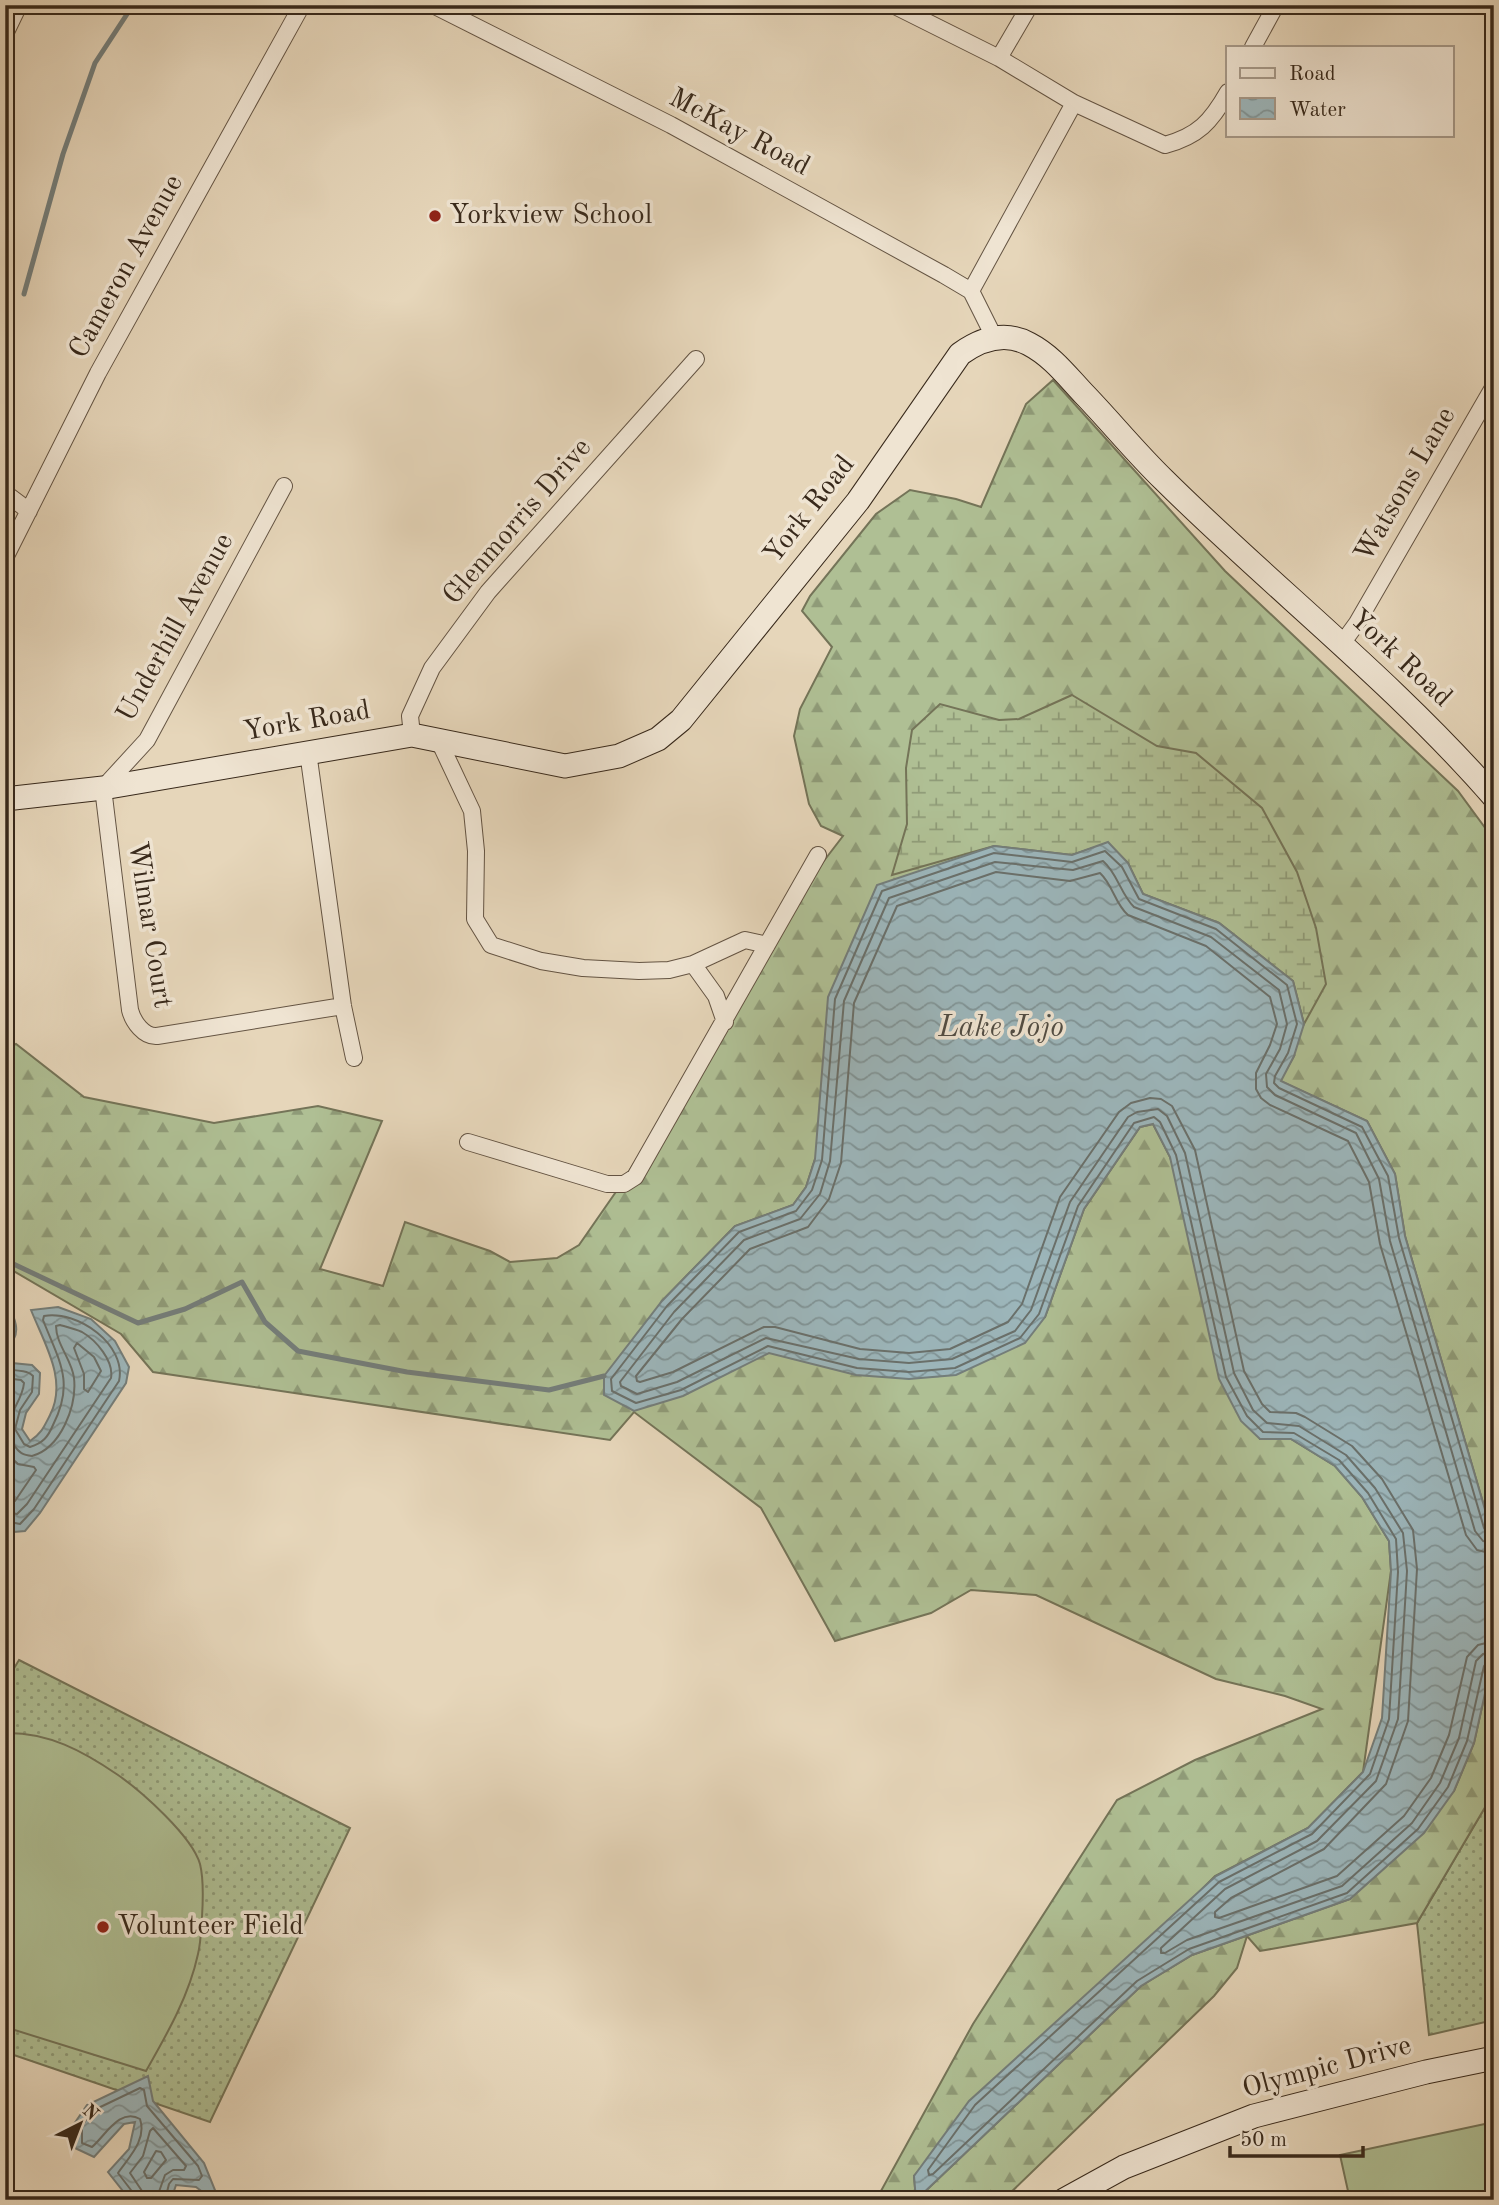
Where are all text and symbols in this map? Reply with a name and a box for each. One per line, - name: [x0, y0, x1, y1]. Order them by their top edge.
- legend: [1226, 46, 1454, 136]
- text: Road: [1289, 64, 1336, 85]
- street label: McKay Road: [664, 84, 814, 182]
- text: Water: [1289, 100, 1346, 121]
- street label: Cameron Avenue: [65, 171, 189, 363]
- place label: Yorkview School: [449, 202, 652, 230]
- marker: Yorkview School: [427, 208, 443, 224]
- street label: Watsons Lane: [1351, 403, 1461, 567]
- street label: Glenmorris Drive: [439, 434, 597, 610]
- street label: York Road: [759, 451, 861, 569]
- street label: Underhill Avenue: [113, 529, 239, 727]
- street label: York Road: [1343, 605, 1457, 713]
- street label: York Road: [241, 697, 373, 747]
- street label: Wilmar Court: [122, 840, 176, 1010]
- water label: Lake Jojo: [937, 1013, 1064, 1043]
- place label: Volunteer Field: [117, 1913, 304, 1941]
- marker: Volunteer Field: [95, 1919, 111, 1935]
- street label: Olympic Drive: [1240, 2032, 1414, 2104]
- north arrow: [46, 2090, 116, 2160]
- text: N: [78, 2101, 102, 2125]
- scale bar: [1230, 2114, 1362, 2158]
- text: 50 m: [1240, 2130, 1287, 2151]

